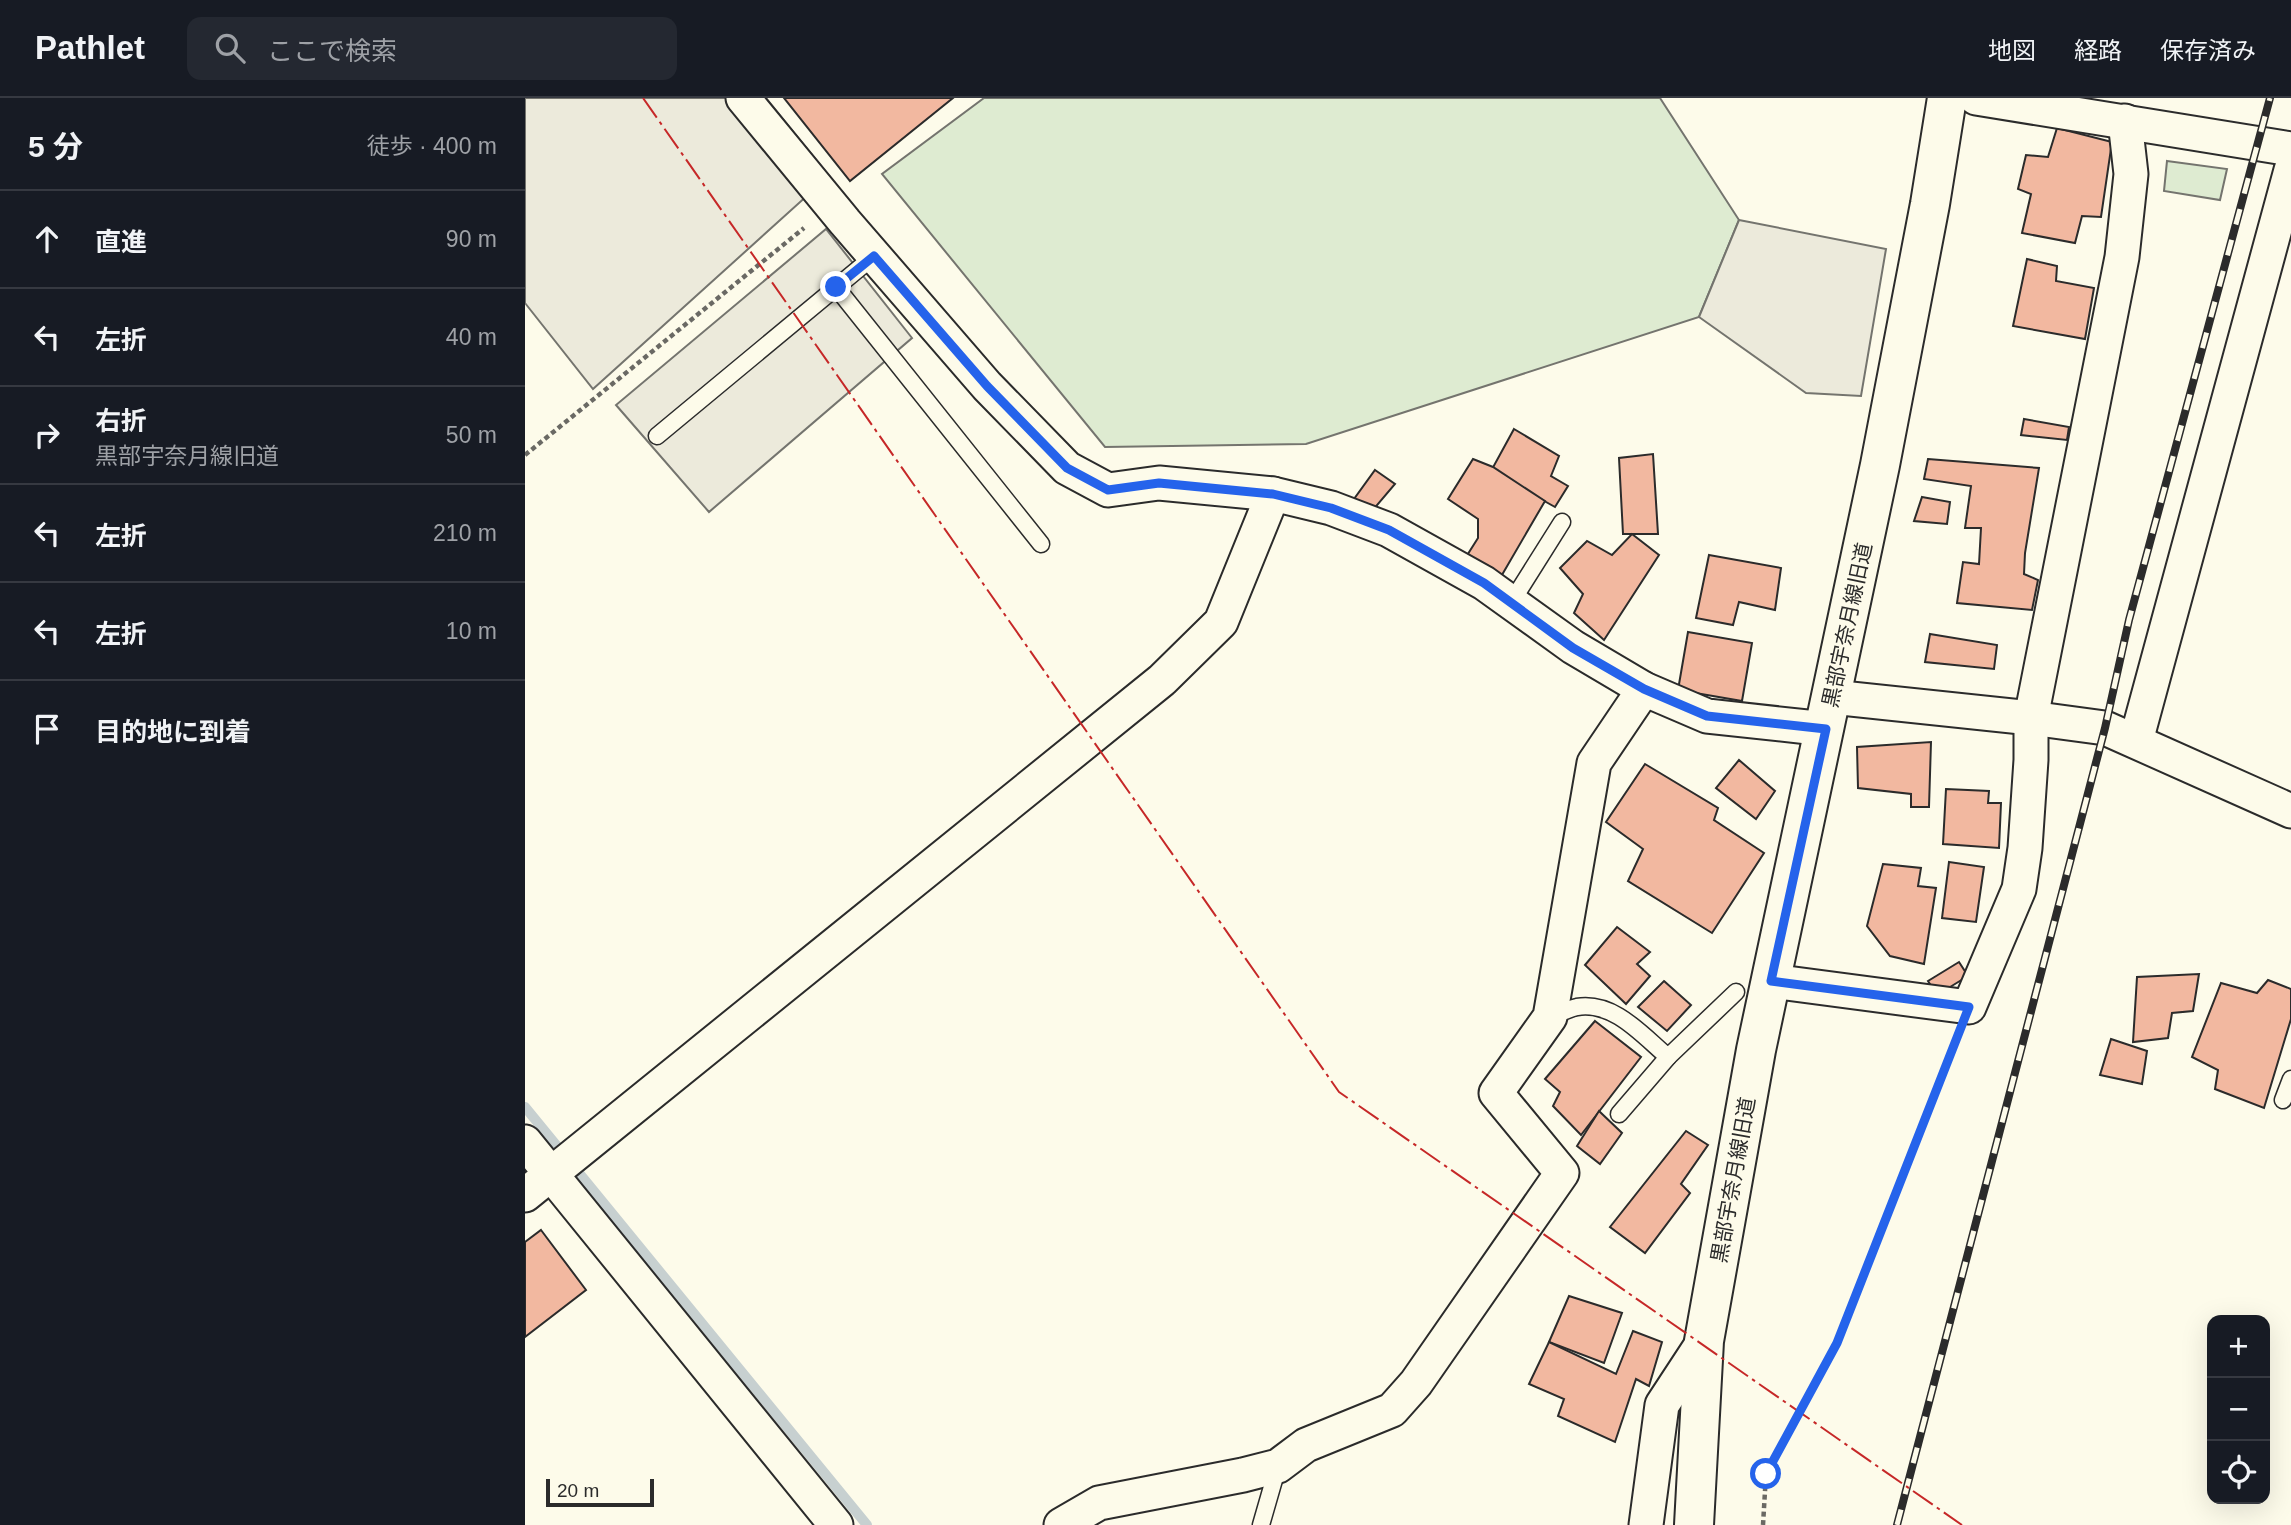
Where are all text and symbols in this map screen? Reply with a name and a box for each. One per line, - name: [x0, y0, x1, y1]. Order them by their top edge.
- search box: [187, 17, 677, 80]
- text: Pathlet: [35, 29, 145, 66]
- icon: search: [211, 29, 249, 67]
- text: ここで検索: [267, 36, 397, 66]
- text: 地図: [1988, 37, 2036, 64]
- text: 経路: [2074, 37, 2122, 64]
- text: 保存済み: [2160, 37, 2256, 64]
- text: 5 分: [28, 130, 83, 163]
- text: 徒歩 · 400 m: [367, 133, 497, 159]
- icon: ahead: [28, 220, 66, 258]
- text: 90 m: [446, 226, 497, 252]
- text: 直進: [95, 227, 147, 257]
- route end: [820, 271, 851, 302]
- icon: left: [28, 318, 66, 356]
- text: 40 m: [446, 324, 497, 350]
- text: 左折: [95, 325, 147, 355]
- text: 右折: [95, 406, 147, 436]
- icon: right: [28, 416, 66, 454]
- text: 50 m: [446, 422, 497, 448]
- text: 黒部宇奈月線旧道: [95, 443, 279, 469]
- icon: left: [28, 514, 66, 552]
- text: 210 m: [433, 520, 497, 546]
- text: 左折: [95, 521, 147, 551]
- street label: 黒部宇奈月線旧道: [1818, 540, 1876, 710]
- icon: left: [28, 612, 66, 650]
- text: 10 m: [446, 618, 497, 644]
- text: 左折: [95, 619, 147, 649]
- icon: arrive: [28, 710, 66, 748]
- text: 目的地に到着: [95, 717, 251, 747]
- street label: 黒部宇奈月線旧道: [1707, 1095, 1759, 1265]
- map controls: [2207, 1315, 2270, 1504]
- button: +: [2207, 1315, 2270, 1378]
- button: −: [2207, 1378, 2270, 1441]
- button: locate: [2207, 1441, 2270, 1504]
- route start: [1750, 1458, 1781, 1489]
- scale bar: [546, 1476, 655, 1508]
- text: 20 m: [557, 1480, 599, 1501]

